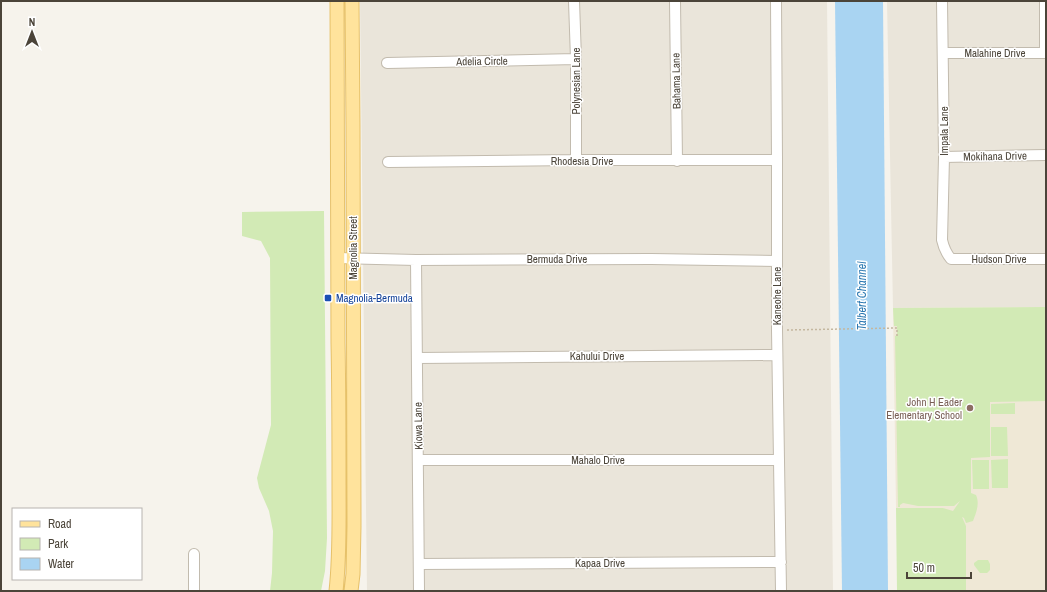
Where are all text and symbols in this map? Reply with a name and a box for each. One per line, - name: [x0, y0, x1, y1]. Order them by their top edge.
- north arrow: [12, 12, 52, 52]
- text: N: [29, 15, 35, 29]
- street label: Malahine Drive: [964, 46, 1026, 60]
- street label: Polynesian Lane: [569, 47, 583, 115]
- street label: Bahama Lane: [669, 53, 683, 109]
- street label: Adelia Circle: [455, 54, 508, 68]
- street label: Impala Lane: [937, 106, 951, 156]
- street label: Mokihana Drive: [963, 148, 1027, 164]
- street label: Rhodesia Drive: [551, 154, 613, 168]
- street label: Magnolia Street: [346, 216, 360, 280]
- street label: Bermuda Drive: [527, 252, 587, 266]
- street label: Hudson Drive: [971, 252, 1027, 266]
- water label: Talbert Channel: [854, 261, 870, 330]
- street label: Kaneohe Lane: [770, 267, 784, 325]
- place label: Magnolia-Bermuda: [336, 291, 413, 305]
- marker: Magnolia-Bermuda: [323, 293, 333, 303]
- street label: Kahului Drive: [570, 349, 624, 363]
- place label: John H Eader Elementary School: [886, 395, 962, 422]
- street label: Kiowa Lane: [411, 402, 425, 450]
- marker: John H Eader Elementary School: [965, 403, 975, 413]
- street label: Mahalo Drive: [571, 453, 625, 467]
- legend: [12, 508, 142, 580]
- text: Road: [48, 516, 72, 532]
- text: Park: [48, 536, 68, 552]
- scale bar: [907, 554, 971, 580]
- text: Water: [48, 556, 75, 572]
- street label: Kapaa Drive: [575, 556, 625, 570]
- text: 50 m: [913, 560, 935, 576]

